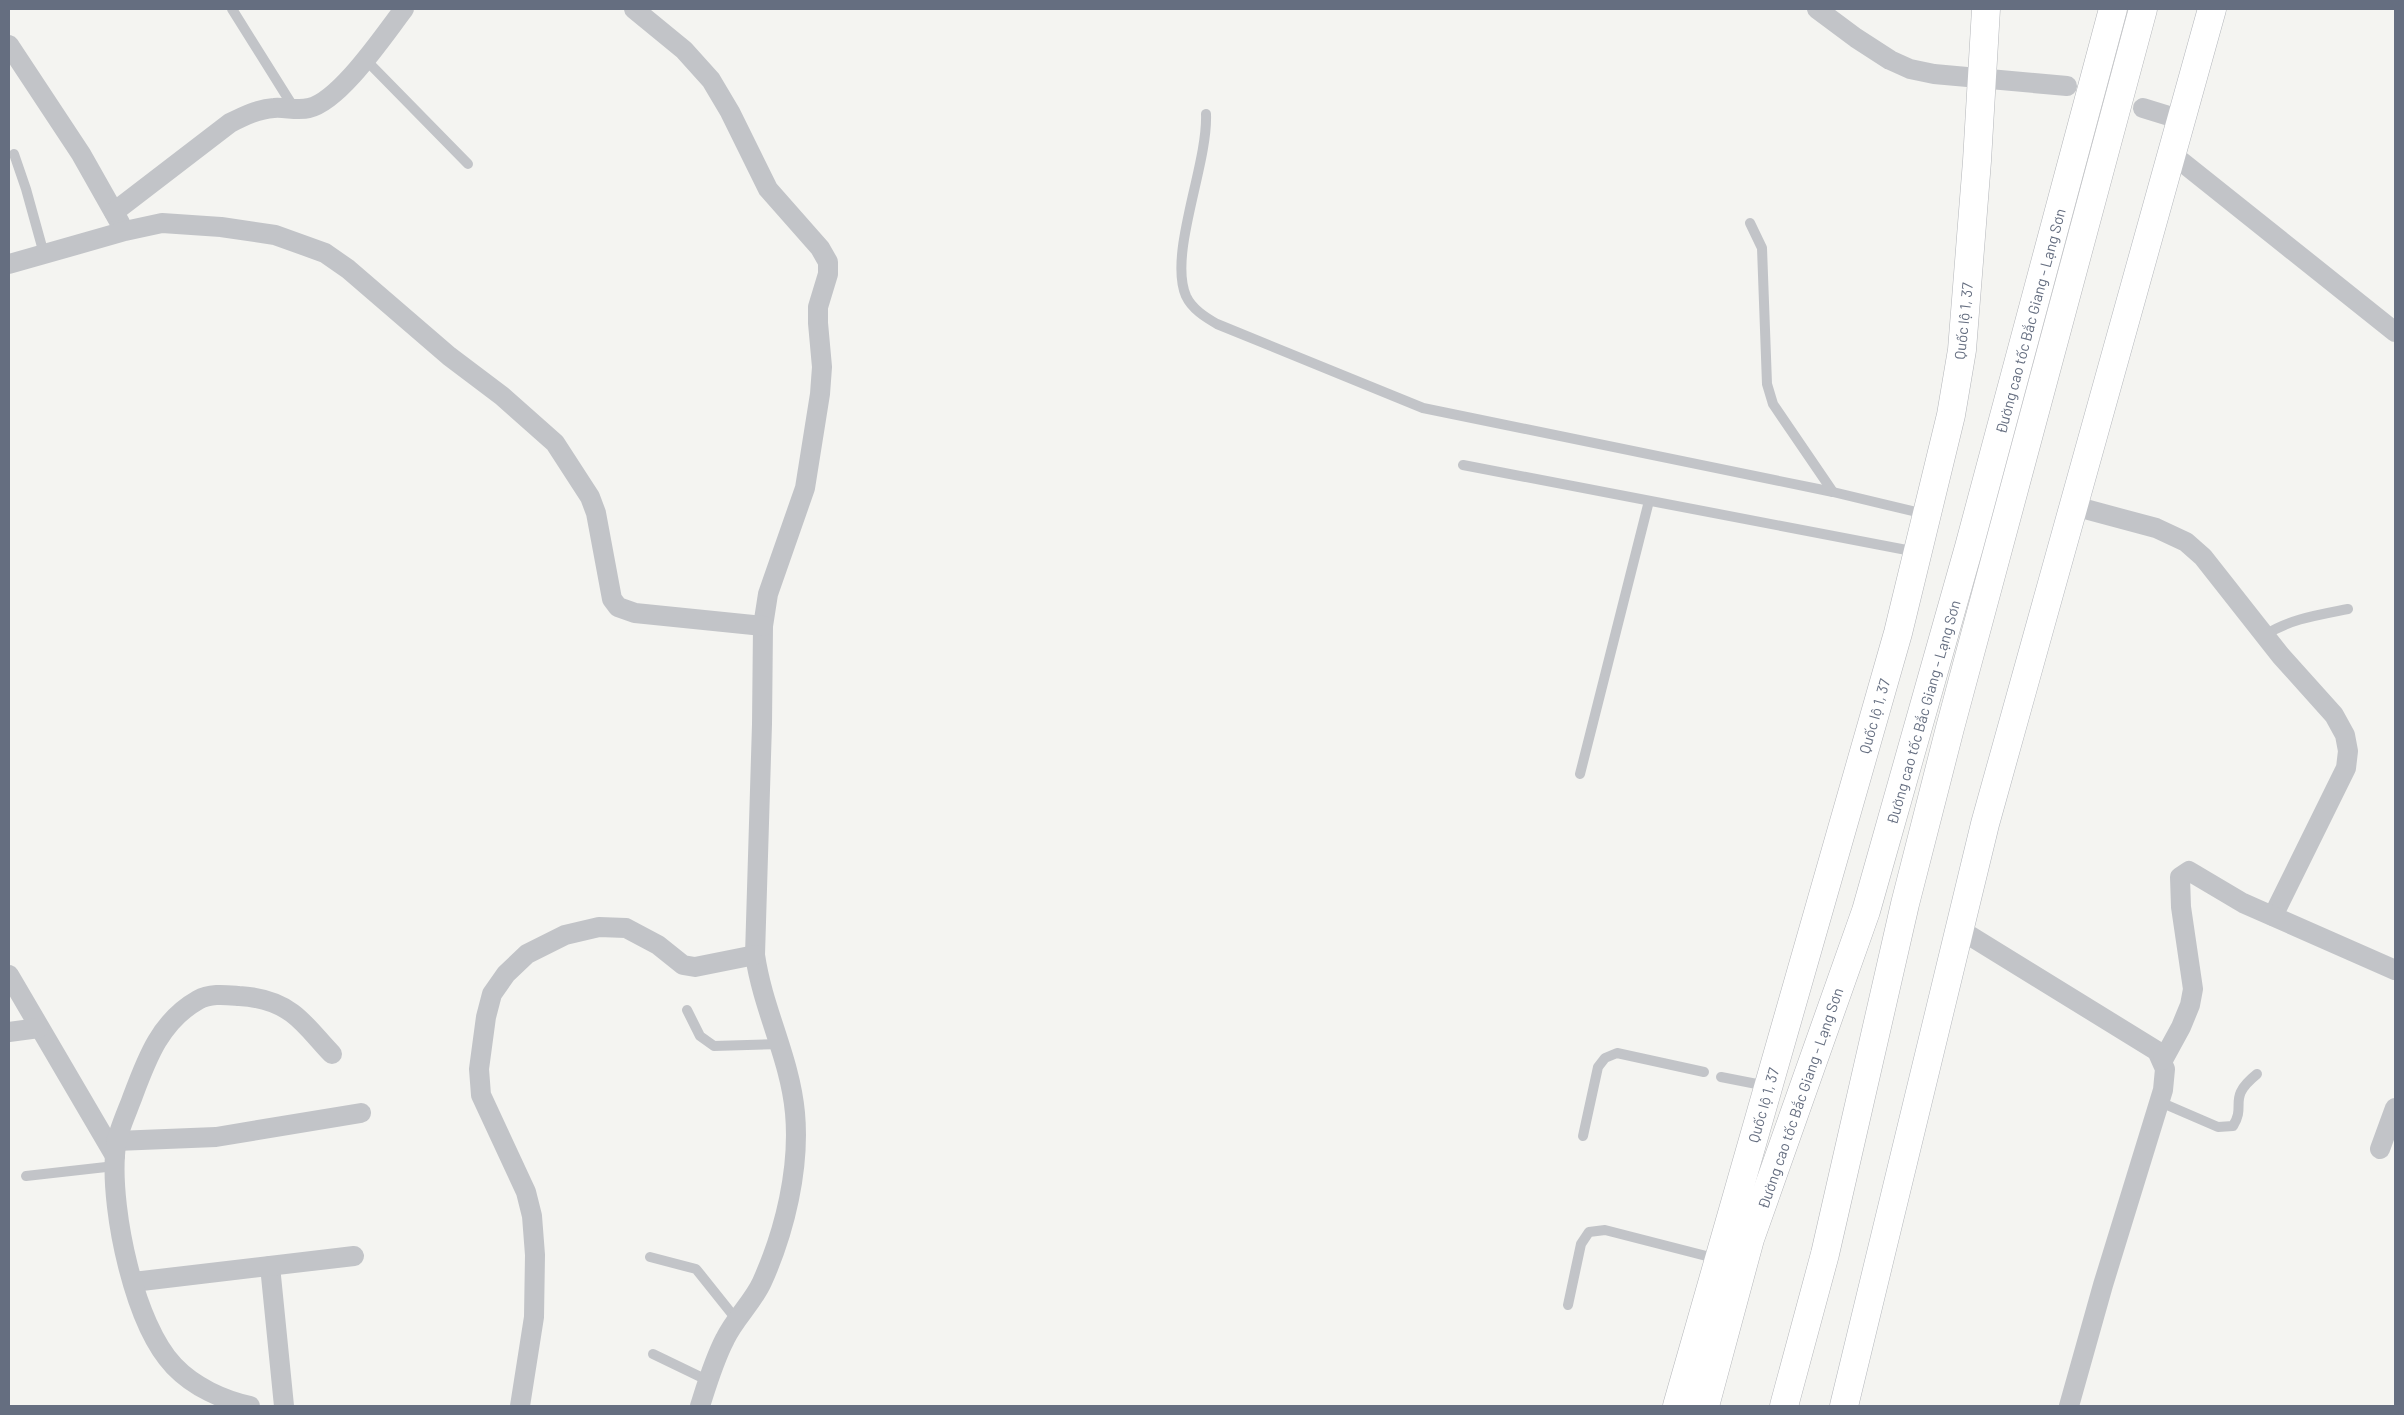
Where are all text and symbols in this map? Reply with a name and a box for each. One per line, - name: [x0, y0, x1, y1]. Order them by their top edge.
- street label: Đường cao tốc Bắc Giang - Lạng Sơn: [1991, 206, 2069, 436]
- street label: Quốc lộ 1, 37: [1950, 282, 1976, 360]
- street label: Đường cao tốc Bắc Giang - Lạng Sơn: [1882, 598, 1964, 826]
- street label: Quốc lộ 1, 37: [1855, 676, 1893, 756]
- street label: Đường cao tốc Bắc Giang - Lạng Sơn: [1754, 985, 1846, 1211]
- street label: Quốc lộ 1, 37: [1744, 1065, 1782, 1145]

